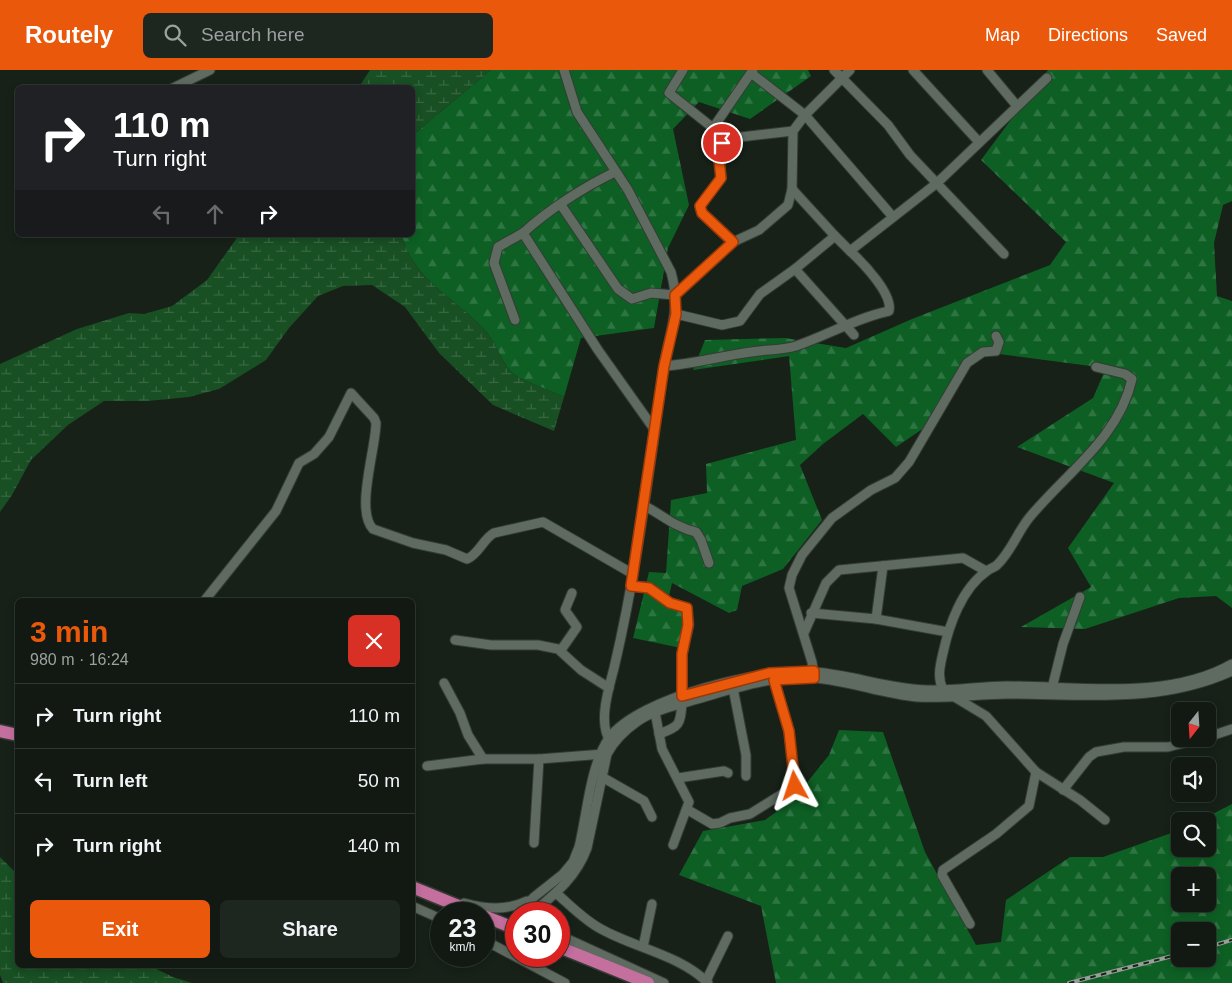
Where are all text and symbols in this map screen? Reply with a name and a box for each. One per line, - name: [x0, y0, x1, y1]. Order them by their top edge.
- search box: [143, 13, 493, 58]
- text: Routely: [25, 21, 113, 48]
- icon: search: [161, 21, 189, 49]
- text: Search here: [201, 24, 305, 45]
- text: Map: [985, 25, 1020, 45]
- text: Directions: [1048, 25, 1128, 45]
- text: Saved: [1156, 25, 1207, 45]
- icon: right: [30, 105, 95, 170]
- text: 110 m: [113, 105, 210, 144]
- pin: [701, 122, 743, 164]
- icon: arrive: [708, 129, 736, 157]
- text: Turn right: [113, 146, 206, 171]
- icon: left: [148, 200, 176, 228]
- icon: ahead: [201, 200, 229, 228]
- icon: right: [254, 200, 282, 228]
- text: 3 min: [30, 615, 108, 648]
- button: close: [348, 615, 400, 667]
- text: 980 m · 16:24: [30, 651, 129, 668]
- icon: right: [30, 702, 58, 730]
- north arrow: [1171, 702, 1216, 748]
- map controls: [1171, 702, 1216, 967]
- text: Turn right: [73, 705, 161, 726]
- text: 110 m: [349, 705, 400, 726]
- button: sound: [1171, 757, 1216, 802]
- position arrow: [768, 759, 820, 811]
- icon: left: [30, 767, 58, 795]
- text: Turn left: [73, 770, 148, 791]
- text: 50 m: [358, 770, 400, 791]
- button: search: [1171, 812, 1216, 857]
- icon: right: [30, 832, 58, 860]
- text: Turn right: [73, 835, 161, 856]
- text: 140 m: [347, 835, 400, 856]
- button: +: [1171, 867, 1216, 912]
- button: Exit: [30, 900, 210, 958]
- button: Share: [220, 900, 400, 958]
- speed limit sign: 30: [505, 902, 570, 967]
- text: 23: [449, 914, 476, 942]
- button: −: [1171, 922, 1216, 967]
- text: km/h: [449, 940, 476, 954]

